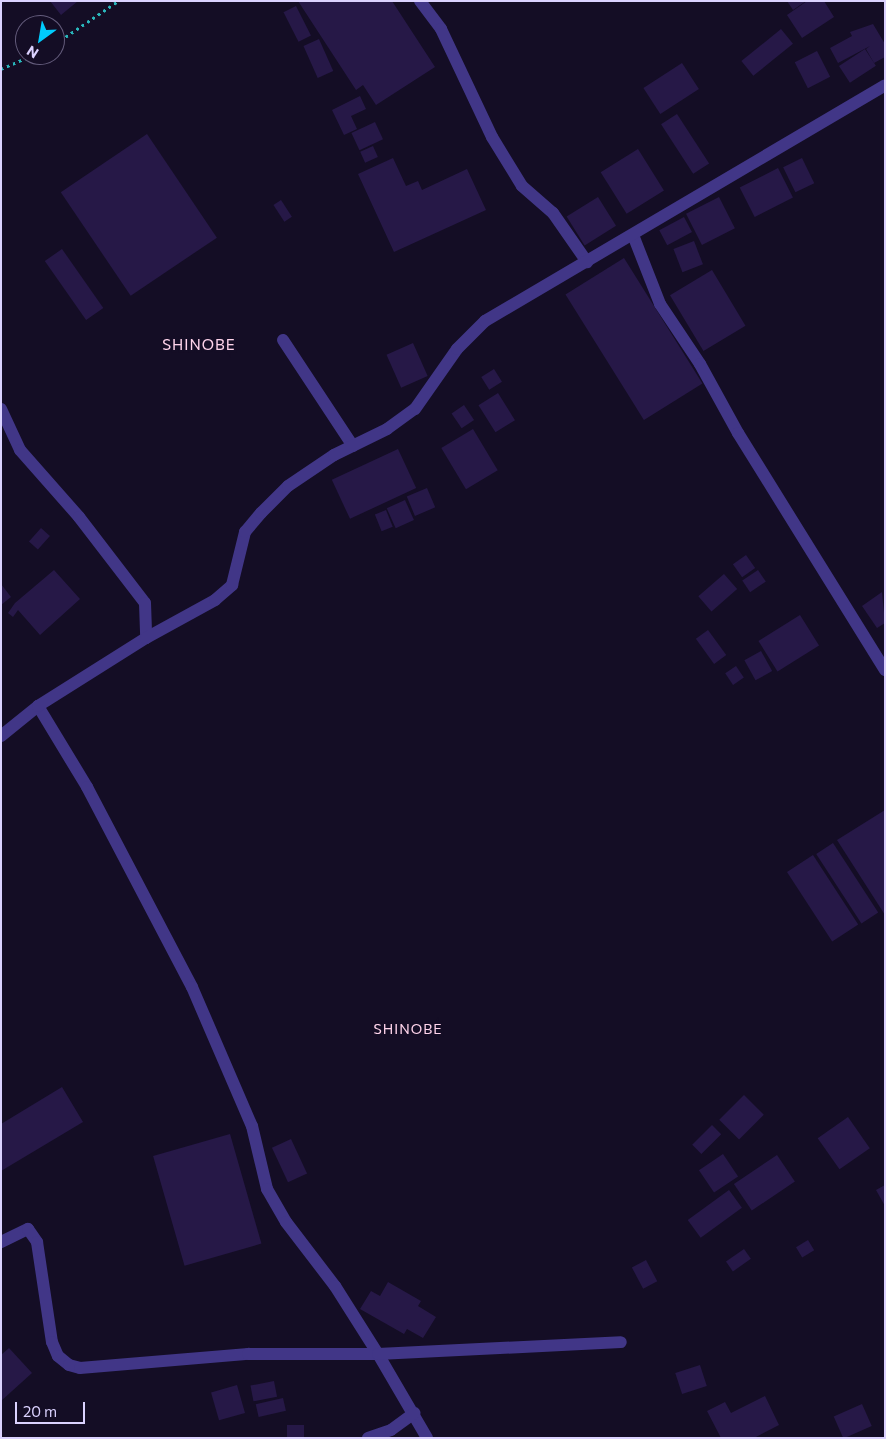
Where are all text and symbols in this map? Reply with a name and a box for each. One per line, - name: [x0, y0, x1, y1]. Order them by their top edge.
- north arrow: [15, 15, 65, 65]
- text: N: [23, 42, 41, 62]
- district label: SHINOBE: [161, 336, 237, 354]
- district label: SHINOBE: [373, 1021, 443, 1037]
- scale bar: [18, 1392, 88, 1424]
- text: 20 m: [23, 1402, 57, 1420]

